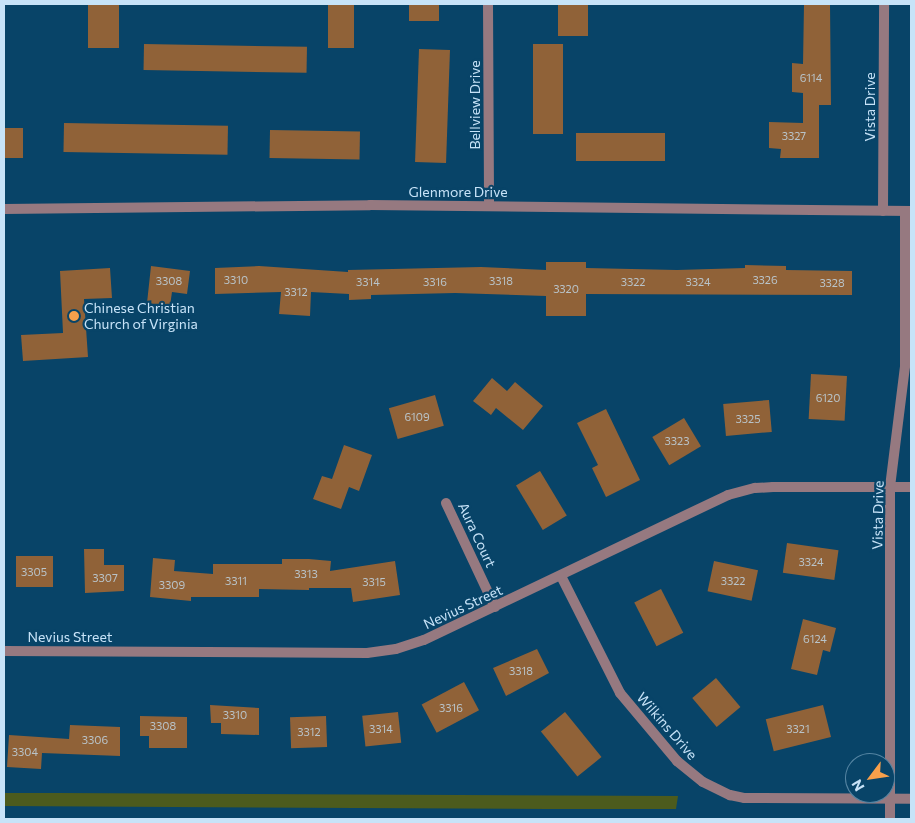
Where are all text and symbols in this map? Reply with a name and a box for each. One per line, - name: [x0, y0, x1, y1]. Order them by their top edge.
- street label: Bellview Drive: [467, 60, 483, 150]
- house number: 6114: [800, 71, 822, 85]
- street label: Vista Drive: [862, 72, 878, 142]
- house number: 3327: [782, 129, 806, 143]
- street label: Glenmore Drive: [408, 184, 508, 200]
- house number: 3310: [224, 273, 248, 287]
- house number: 3326: [752, 273, 778, 287]
- house number: 3308: [156, 274, 182, 288]
- house number: 3318: [489, 274, 513, 288]
- house number: 3314: [356, 275, 380, 289]
- house number: 3316: [423, 275, 447, 289]
- house number: 3322: [621, 275, 645, 289]
- house number: 3324: [685, 275, 711, 289]
- house number: 3328: [819, 276, 845, 290]
- house number: 3320: [553, 282, 579, 296]
- house number: 3312: [284, 285, 308, 299]
- place label: Chinese Christian Church of Virginia: [84, 300, 198, 332]
- marker: Chinese Christian Church of Virginia: [68, 310, 80, 322]
- house number: 6120: [816, 391, 840, 405]
- house number: 6109: [404, 410, 430, 424]
- house number: 3325: [736, 412, 760, 426]
- house number: 3323: [665, 434, 689, 448]
- street label: Vista Drive: [869, 480, 887, 550]
- street label: Aura Court: [455, 500, 499, 570]
- house number: 3324: [798, 555, 824, 569]
- house number: 3305: [21, 565, 47, 579]
- house number: 3313: [294, 567, 318, 581]
- house number: 3307: [92, 571, 118, 585]
- house number: 3311: [225, 574, 247, 588]
- house number: 3322: [721, 574, 745, 588]
- house number: 3315: [362, 575, 386, 589]
- house number: 3309: [159, 578, 185, 592]
- street label: Nevius Street: [421, 581, 505, 633]
- street label: Nevius Street: [28, 629, 112, 645]
- house number: 6124: [803, 632, 827, 646]
- house number: 3318: [509, 664, 533, 678]
- street label: Wilkins Drive: [633, 689, 701, 763]
- house number: 3316: [439, 701, 463, 715]
- house number: 3310: [223, 708, 247, 722]
- house number: 3308: [150, 719, 176, 733]
- house number: 3314: [369, 722, 393, 736]
- house number: 3321: [786, 722, 810, 736]
- house number: 3312: [297, 725, 321, 739]
- house number: 3306: [82, 733, 108, 747]
- house number: 3304: [12, 745, 38, 759]
- north arrow: [845, 753, 895, 803]
- text: N: [848, 777, 868, 794]

